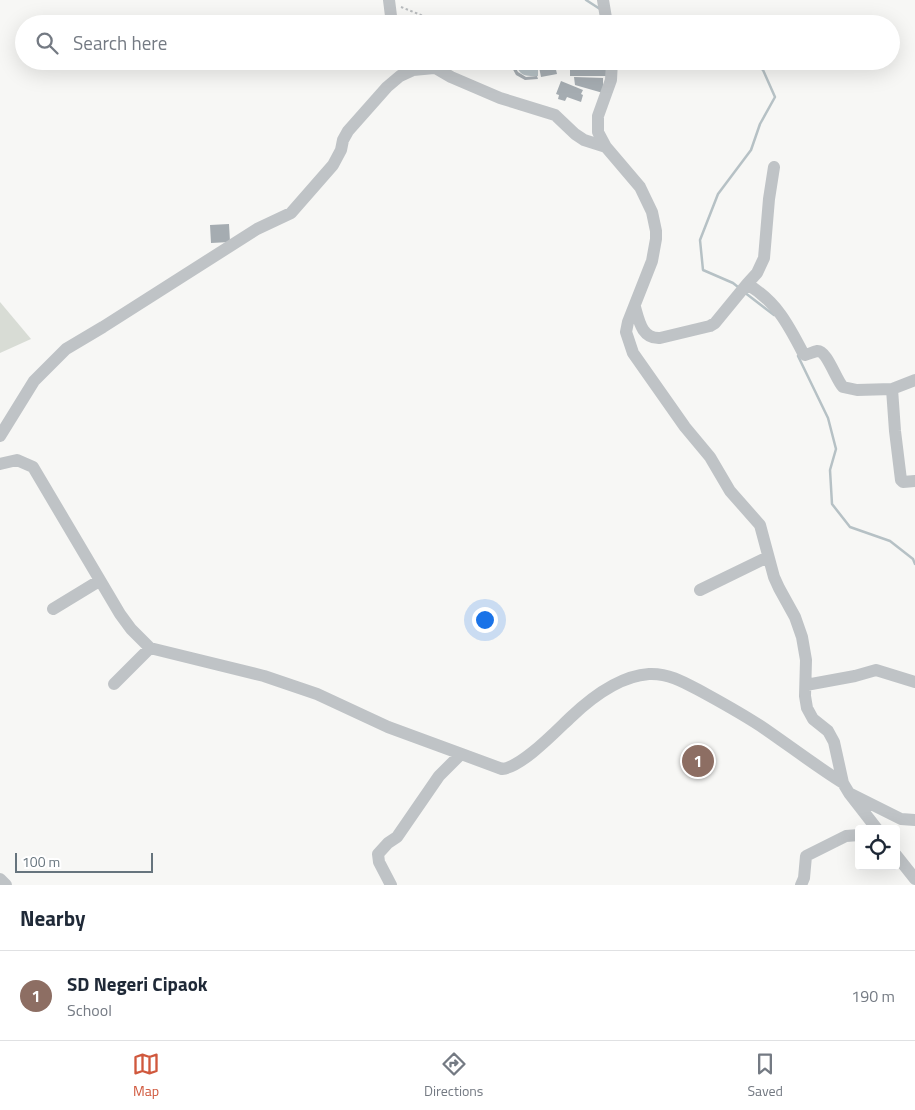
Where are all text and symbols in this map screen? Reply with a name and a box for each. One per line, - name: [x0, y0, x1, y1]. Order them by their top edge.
- search box: [15, 15, 900, 70]
- text: Search here: [73, 28, 167, 57]
- icon: search: [33, 29, 61, 57]
- your location: [472, 607, 498, 633]
- pin: 1: [682, 742, 714, 780]
- map controls: [855, 825, 900, 870]
- button: locate: [855, 825, 900, 870]
- scale bar: [15, 850, 152, 873]
- text: 100 m: [22, 851, 60, 872]
- text: Nearby: [20, 902, 85, 934]
- text: SD Negeri Cipaok: [67, 969, 208, 998]
- text: 1: [32, 984, 40, 1008]
- text: 190 m: [851, 984, 895, 1008]
- text: School: [67, 998, 112, 1022]
- tab: Map: [132, 1050, 160, 1101]
- tab: Directions: [424, 1050, 483, 1101]
- tab: Saved: [747, 1050, 783, 1101]

